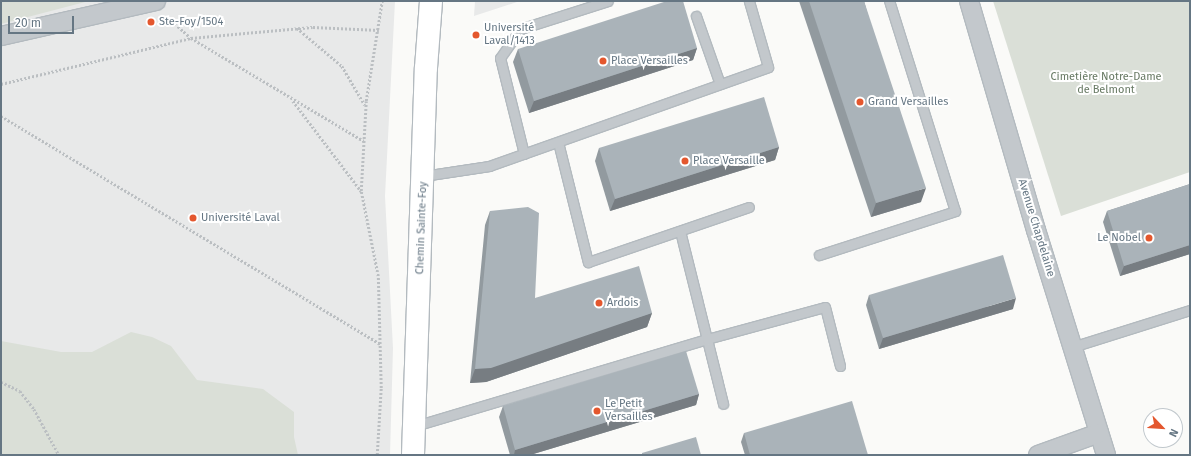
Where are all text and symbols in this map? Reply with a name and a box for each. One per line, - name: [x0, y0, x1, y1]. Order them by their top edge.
- scale bar: [10, 8, 76, 34]
- place label: Ste-Foy/1504: [159, 15, 223, 29]
- text: 20 m: [15, 16, 41, 30]
- marker: Ste-Foy/1504: [146, 17, 156, 27]
- place label: Université Laval/1413: [484, 22, 535, 48]
- marker: Université Laval/1413: [471, 30, 481, 40]
- place label: Place Versailles: [611, 54, 688, 68]
- marker: Place Versailles: [598, 56, 608, 66]
- park label: Cimetière Notre-Dame de Belmont: [1050, 71, 1162, 97]
- place label: Grand Versailles: [868, 95, 948, 109]
- marker: Grand Versailles: [855, 97, 865, 107]
- place label: Place Versaille: [693, 154, 765, 168]
- marker: Place Versaille: [680, 156, 690, 166]
- street label: Avenue Chapdelaine: [1015, 177, 1057, 279]
- street label: Chemin Sainte-Foy: [414, 181, 430, 275]
- place label: Université Laval: [201, 211, 280, 225]
- marker: Université Laval: [188, 213, 198, 223]
- place label: Le Nobel: [1097, 231, 1141, 245]
- marker: Le Nobel: [1144, 233, 1154, 243]
- place label: Ardois: [607, 296, 638, 310]
- marker: Ardois: [594, 298, 604, 308]
- place label: Le Petit Versailles: [605, 398, 653, 424]
- marker: Le Petit Versailles: [592, 406, 602, 416]
- north arrow: [1143, 408, 1183, 448]
- text: N: [1166, 427, 1181, 439]

